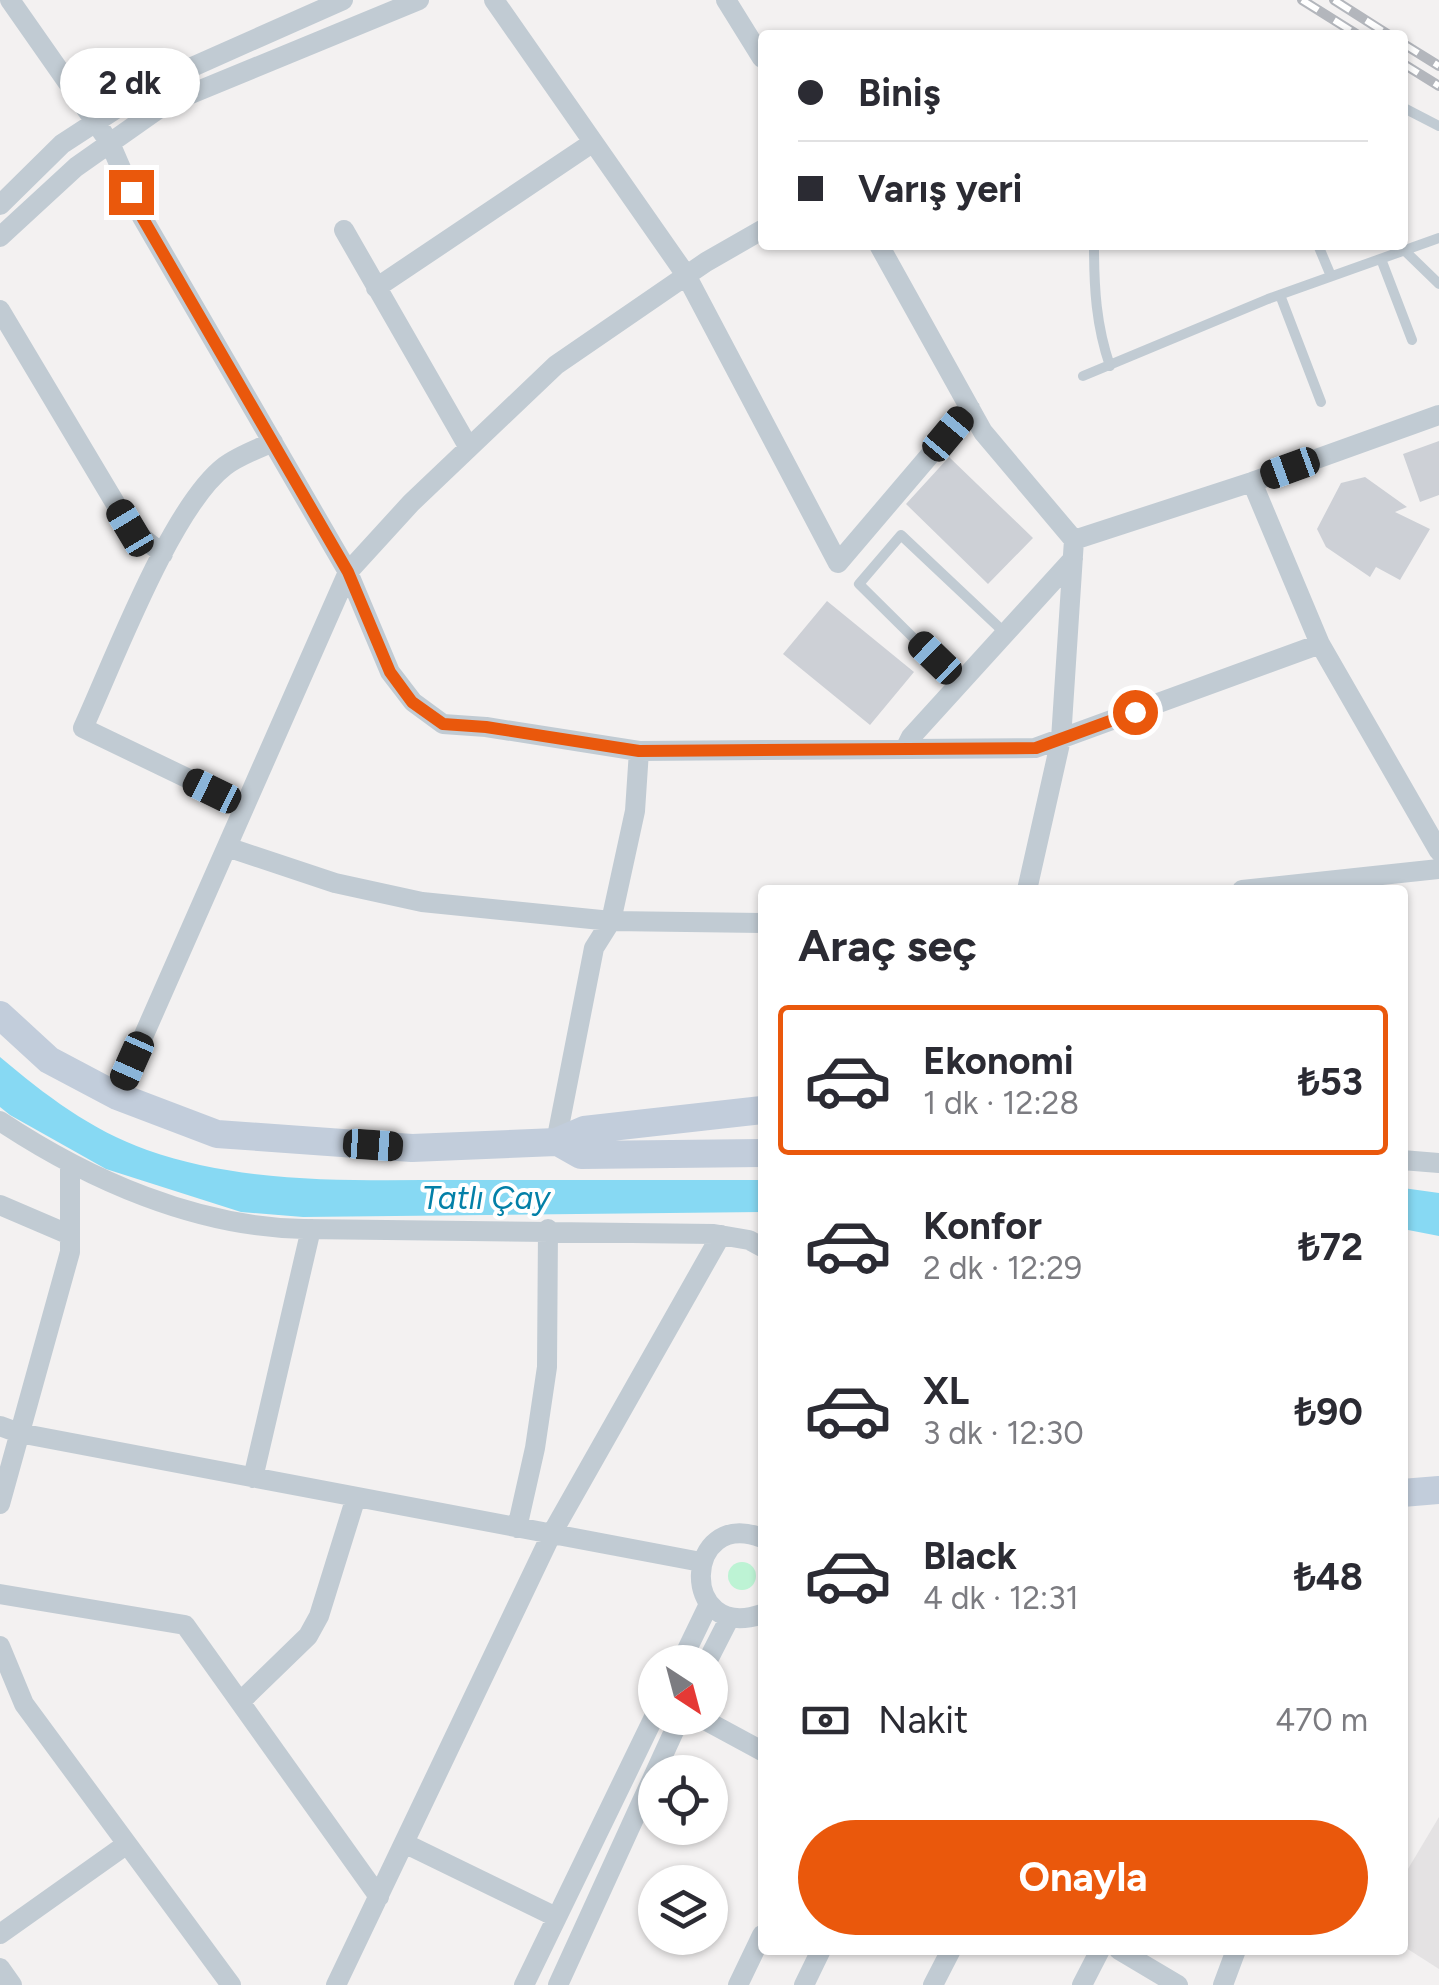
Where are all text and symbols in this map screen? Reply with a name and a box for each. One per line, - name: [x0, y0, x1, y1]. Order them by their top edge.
- callout: 2 dk: [61, 47, 201, 117]
- text: 2 dk: [99, 64, 161, 102]
- text: Biniş: [858, 70, 941, 116]
- text: Varış yeri: [858, 166, 1023, 212]
- route end: [109, 170, 154, 215]
- car: [917, 401, 979, 467]
- car: [1257, 444, 1323, 492]
- car: [102, 495, 158, 561]
- car: [903, 626, 967, 690]
- route start: [1113, 690, 1158, 735]
- car: [178, 764, 246, 818]
- text: Araç seç: [798, 918, 977, 972]
- car: [106, 1027, 158, 1095]
- icon: car: [803, 1035, 893, 1125]
- text: Ekonomi: [923, 1038, 1074, 1084]
- text: ₺53: [1298, 1059, 1363, 1105]
- text: 1 dk · 12:28: [923, 1084, 1079, 1122]
- car: [342, 1128, 404, 1162]
- water label: Tatlı Çay: [422, 1179, 551, 1217]
- icon: car: [803, 1200, 893, 1290]
- text: Konfor: [923, 1203, 1042, 1249]
- text: ₺72: [1298, 1224, 1363, 1270]
- text: 2 dk · 12:29: [923, 1249, 1082, 1287]
- icon: car: [803, 1365, 893, 1455]
- text: XL: [923, 1368, 969, 1414]
- text: ₺90: [1295, 1389, 1363, 1435]
- text: 3 dk · 12:30: [923, 1414, 1084, 1452]
- icon: car: [803, 1530, 893, 1620]
- text: Black: [923, 1533, 1017, 1579]
- text: ₺48: [1294, 1554, 1363, 1600]
- text: 4 dk · 12:31: [923, 1579, 1079, 1617]
- north arrow: [638, 1645, 728, 1735]
- map controls: [638, 1645, 728, 1955]
- icon: cash: [798, 1693, 853, 1748]
- text: Nakit: [878, 1697, 968, 1743]
- text: 470 m: [1275, 1701, 1368, 1739]
- button: locate: [638, 1755, 728, 1845]
- button: Onayla: [798, 1820, 1368, 1935]
- button: layers: [638, 1865, 728, 1955]

